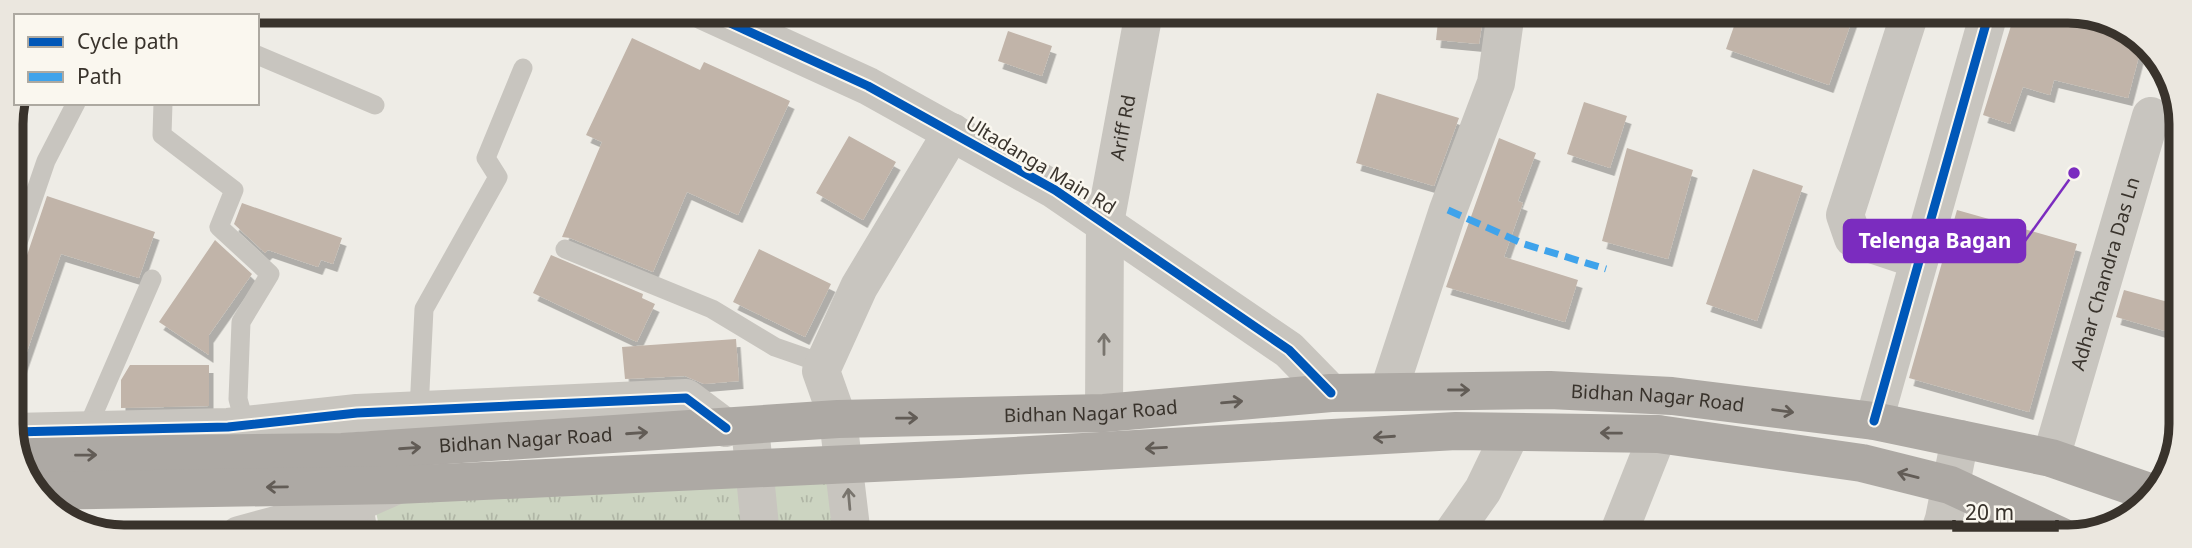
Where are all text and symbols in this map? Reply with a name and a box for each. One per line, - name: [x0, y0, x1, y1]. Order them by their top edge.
- legend: [14, 14, 259, 105]
- text: Cycle path: [77, 27, 179, 55]
- text: Path: [77, 62, 122, 90]
- street label: Ariff Rd: [1104, 93, 1141, 163]
- street label: Ultadanga Main Rd: [961, 110, 1121, 220]
- street label: Adhar Chandra Das Ln: [2064, 174, 2145, 374]
- callout: Telenga Bagan: [1844, 220, 2025, 262]
- text: Telenga Bagan: [1859, 226, 2011, 254]
- one-way arrow: [1097, 333, 1111, 356]
- street label: Bidhan Nagar Road: [1570, 378, 1746, 418]
- one-way arrow: [1447, 383, 1470, 397]
- street label: Bidhan Nagar Road: [1004, 394, 1179, 428]
- one-way arrow: [1220, 395, 1242, 408]
- one-way arrow: [1771, 405, 1794, 418]
- one-way arrow: [895, 411, 918, 424]
- street label: Bidhan Nagar Road: [438, 421, 613, 459]
- one-way arrow: [626, 427, 649, 440]
- one-way arrow: [1600, 427, 1623, 440]
- one-way arrow: [1373, 431, 1395, 444]
- one-way arrow: [399, 441, 422, 454]
- one-way arrow: [1146, 442, 1168, 455]
- one-way arrow: [74, 449, 97, 462]
- one-way arrow: [1897, 468, 1920, 481]
- one-way arrow: [265, 480, 288, 494]
- one-way arrow: [842, 488, 855, 511]
- scale bar: [1954, 489, 2057, 532]
- text: 20 m: [1965, 498, 2014, 526]

